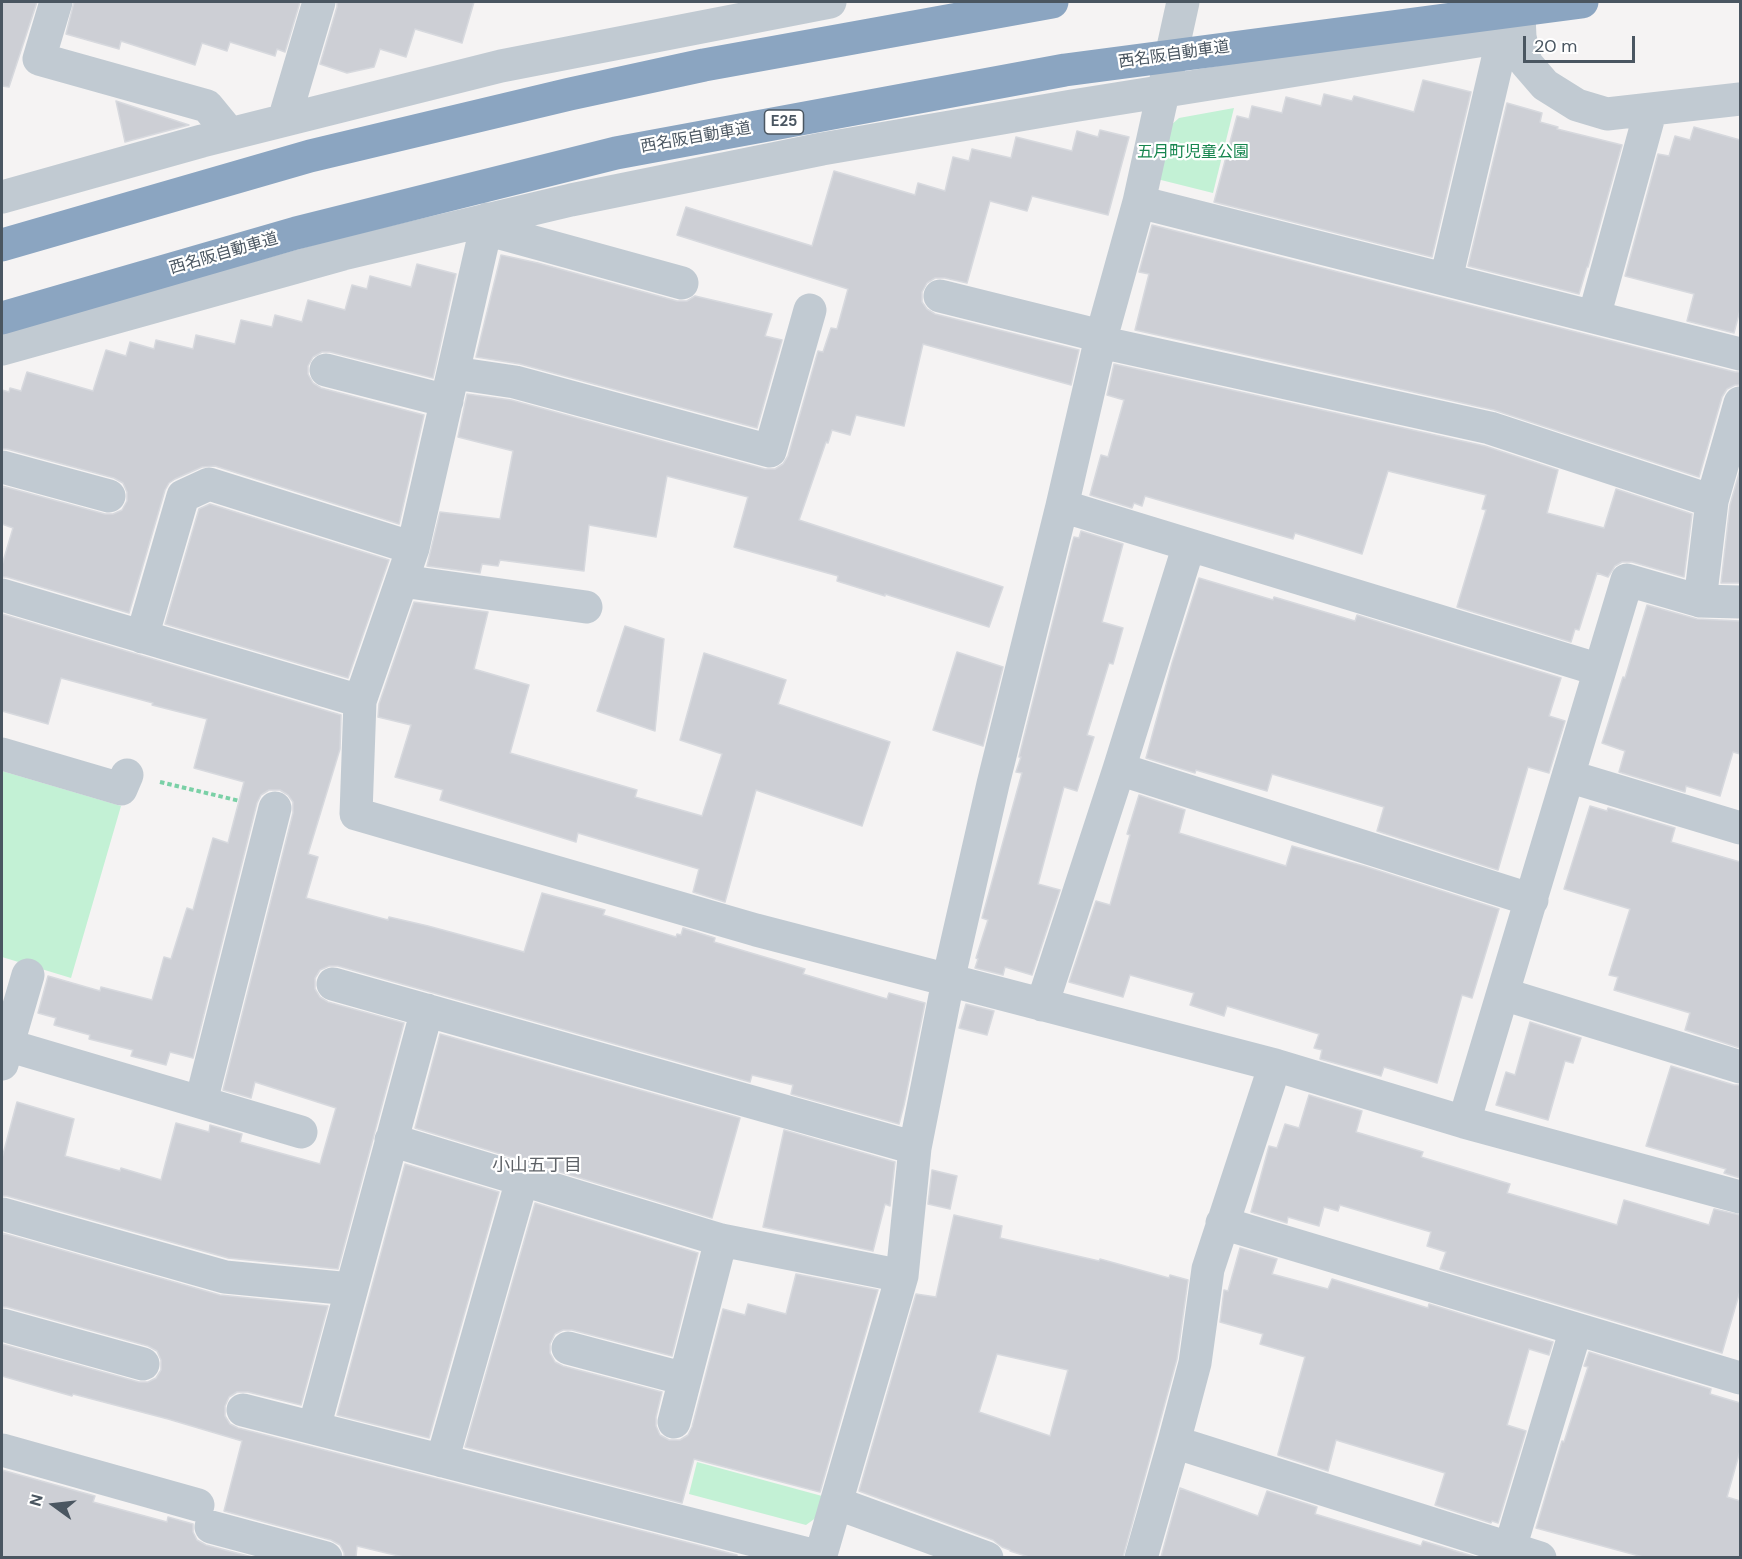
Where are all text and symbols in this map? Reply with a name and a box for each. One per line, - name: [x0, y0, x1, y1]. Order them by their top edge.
- scale bar: [1526, 24, 1638, 62]
- text: 20 m: [1534, 34, 1577, 58]
- street label: 西名阪自動車道: [1117, 38, 1231, 72]
- road number: E25: [764, 110, 804, 134]
- street label: 西名阪自動車道: [639, 119, 753, 157]
- park label: 五月町児童公園: [1137, 143, 1249, 163]
- street label: 西名阪自動車道: [168, 229, 280, 279]
- district label: 小山五丁目: [492, 1155, 582, 1177]
- north arrow: [24, 1475, 84, 1535]
- text: N: [24, 1492, 48, 1509]

